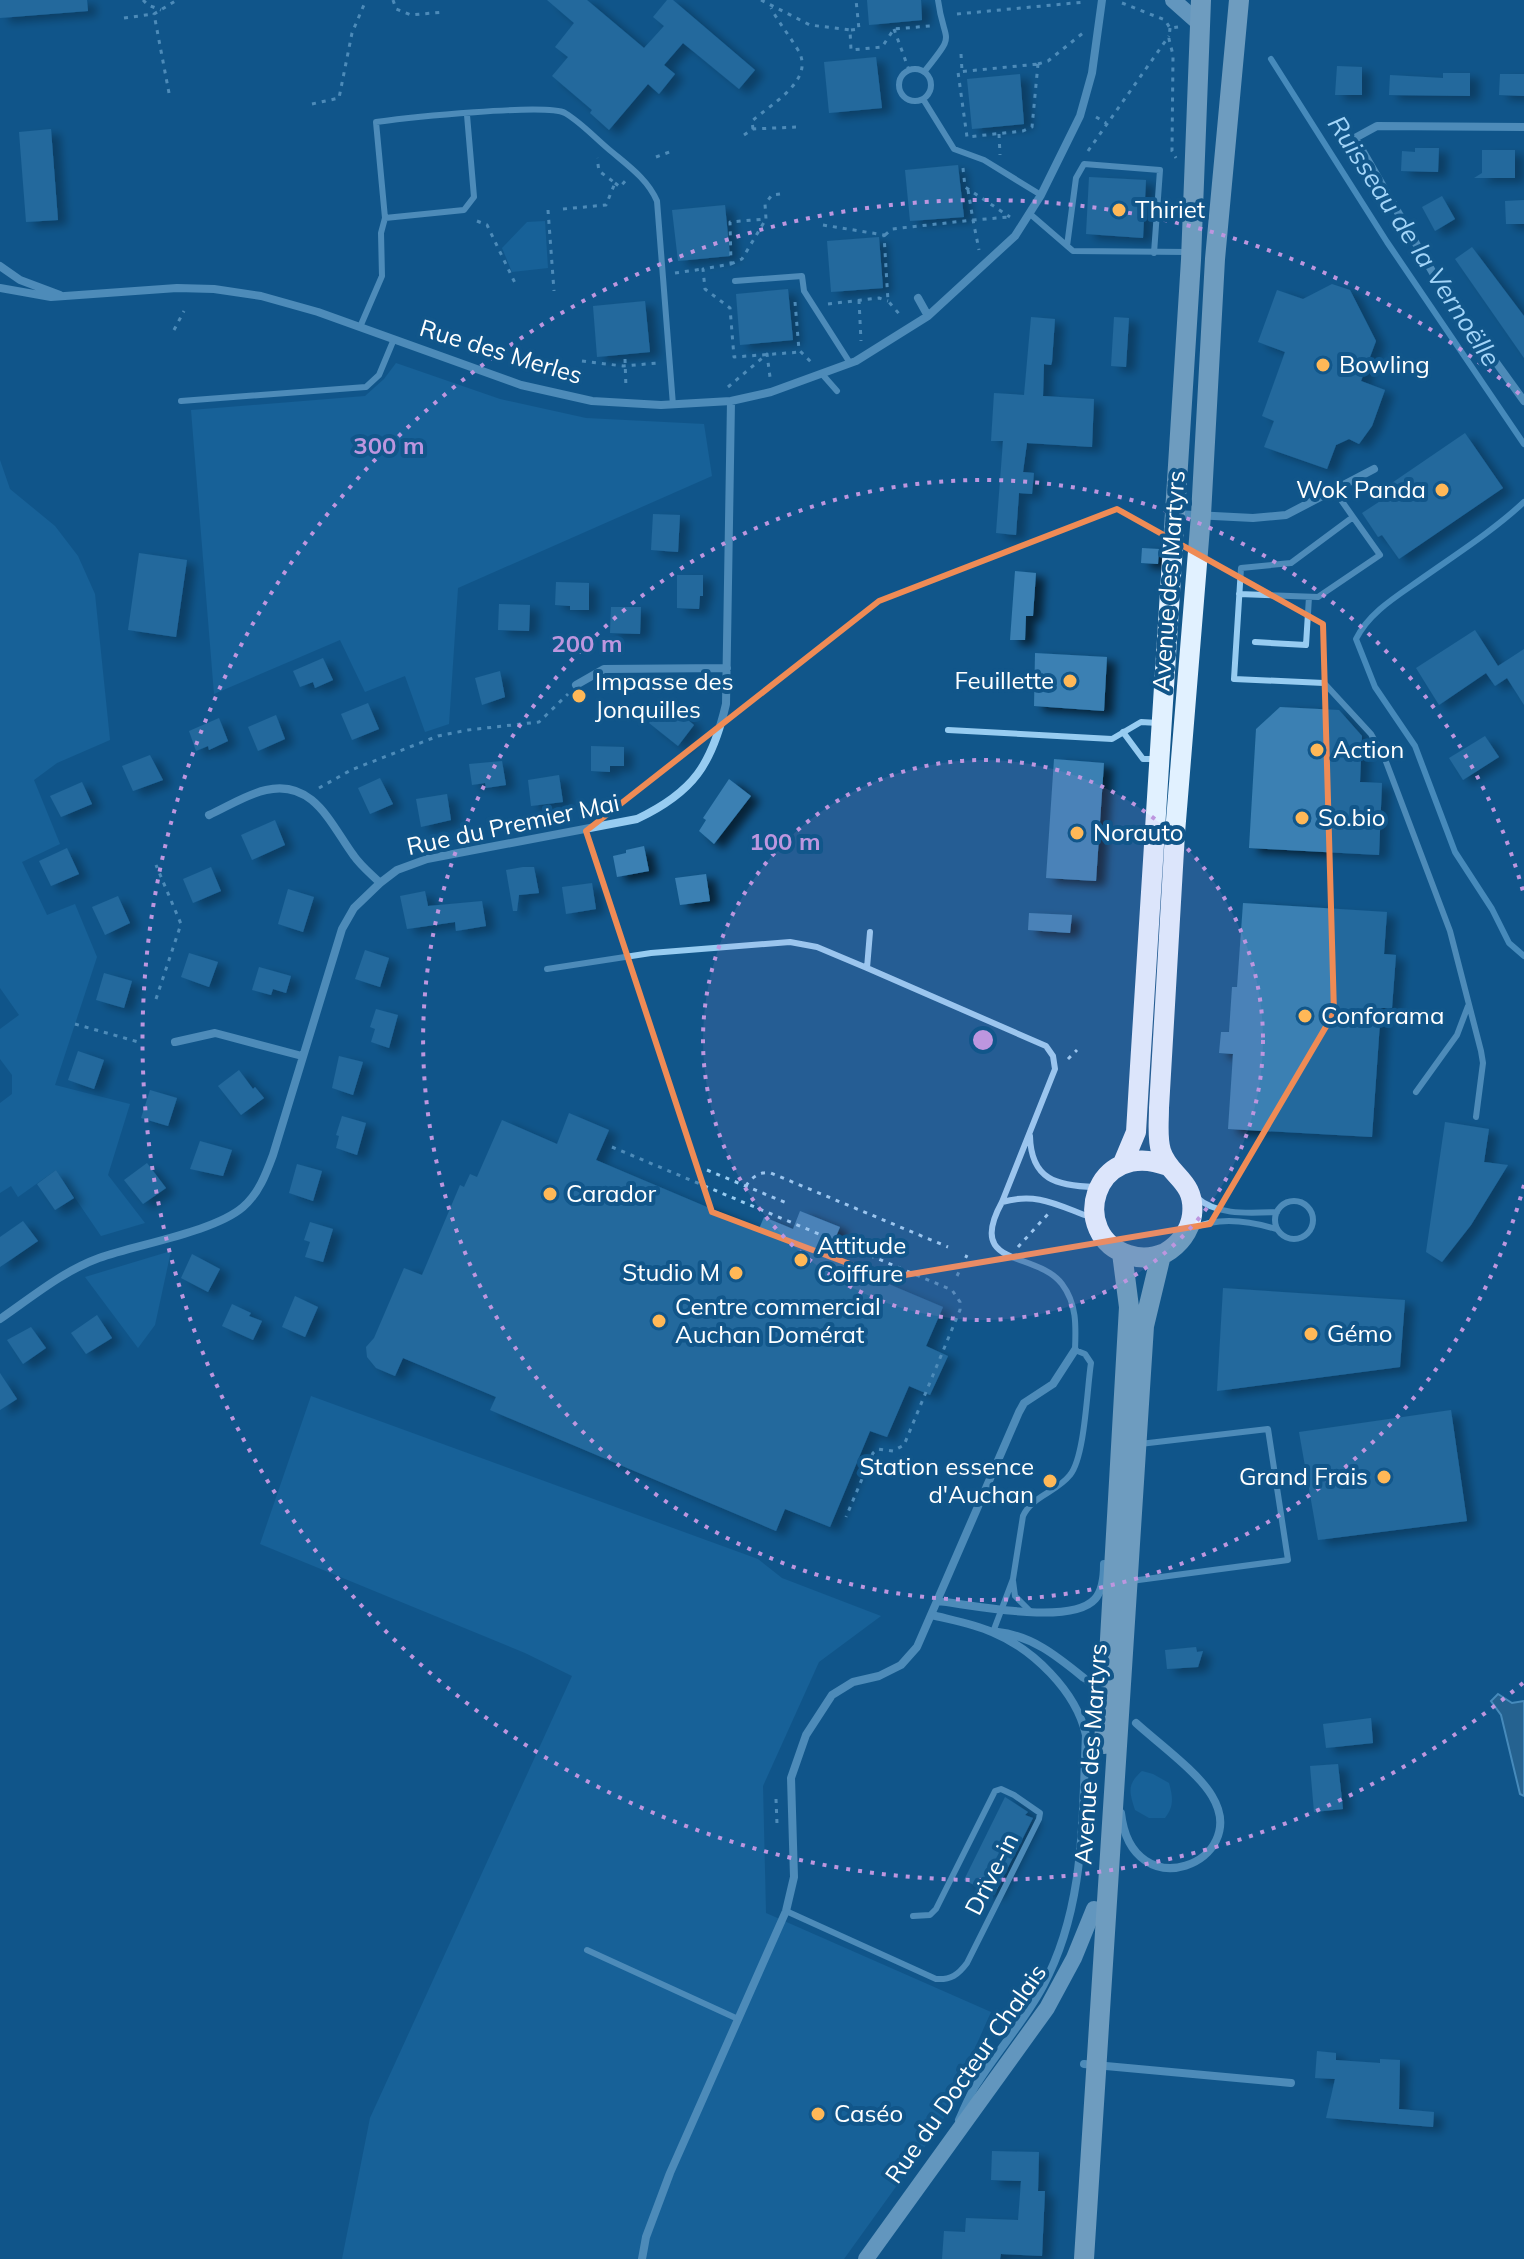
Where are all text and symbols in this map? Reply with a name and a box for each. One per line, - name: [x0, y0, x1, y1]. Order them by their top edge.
- water label: Ruisseau de la Vernoëlle: [1321, 109, 1508, 372]
- place label: Thiriet: [1135, 194, 1205, 224]
- marker: Thiriet: [1110, 201, 1128, 219]
- street label: Rue des Merles: [416, 312, 586, 390]
- place label: Bowling: [1339, 349, 1430, 379]
- marker: Bowling: [1314, 356, 1332, 374]
- text: 300 m: [353, 430, 425, 460]
- street label: Avenue des Martyrs: [1145, 469, 1191, 693]
- place label: Wok Panda: [1296, 474, 1426, 504]
- marker: Wok Panda: [1433, 481, 1451, 499]
- text: 200 m: [551, 628, 623, 658]
- place label: Feuillette: [954, 665, 1054, 695]
- place label: Impasse des Jonquilles: [595, 666, 734, 724]
- marker: Feuillette: [1061, 672, 1079, 690]
- marker: Impasse des Jonquilles: [570, 687, 588, 705]
- place label: Action: [1333, 734, 1404, 764]
- marker: Action: [1308, 741, 1326, 759]
- street label: Rue du Premier Mai: [404, 787, 622, 861]
- place label: So.bio: [1318, 802, 1385, 832]
- marker: So.bio: [1293, 809, 1311, 827]
- place label: Norauto: [1093, 817, 1183, 847]
- marker: Norauto: [1068, 824, 1086, 842]
- text: 100 m: [749, 826, 821, 856]
- place label: Conforama: [1321, 1000, 1444, 1030]
- marker: Conforama: [1296, 1007, 1314, 1025]
- centre of rings: [969, 1026, 997, 1054]
- place label: Carador: [566, 1178, 657, 1208]
- marker: Carador: [541, 1185, 559, 1203]
- place label: Attitude Coiffure: [817, 1230, 906, 1288]
- marker: Attitude Coiffure: [792, 1251, 810, 1269]
- place label: Studio M: [622, 1257, 720, 1287]
- marker: Studio M: [727, 1264, 745, 1282]
- place label: Centre commercial Auchan Domérat: [675, 1291, 881, 1349]
- marker: Centre commercial Auchan Domérat: [650, 1312, 668, 1330]
- place label: Gémo: [1327, 1318, 1392, 1348]
- marker: Gémo: [1302, 1325, 1320, 1343]
- place label: Station essence d'Auchan: [859, 1451, 1034, 1509]
- place label: Grand Frais: [1239, 1461, 1368, 1491]
- marker: Grand Frais: [1375, 1468, 1393, 1486]
- marker: Station essence d'Auchan: [1041, 1472, 1059, 1490]
- street label: Avenue des Martyrs: [1067, 1642, 1113, 1866]
- street label: Drive-in: [958, 1827, 1025, 1920]
- street label: Rue du Docteur Chalais: [878, 1958, 1052, 2189]
- place label: Caséo: [834, 2098, 903, 2128]
- marker: Caséo: [809, 2105, 827, 2123]

